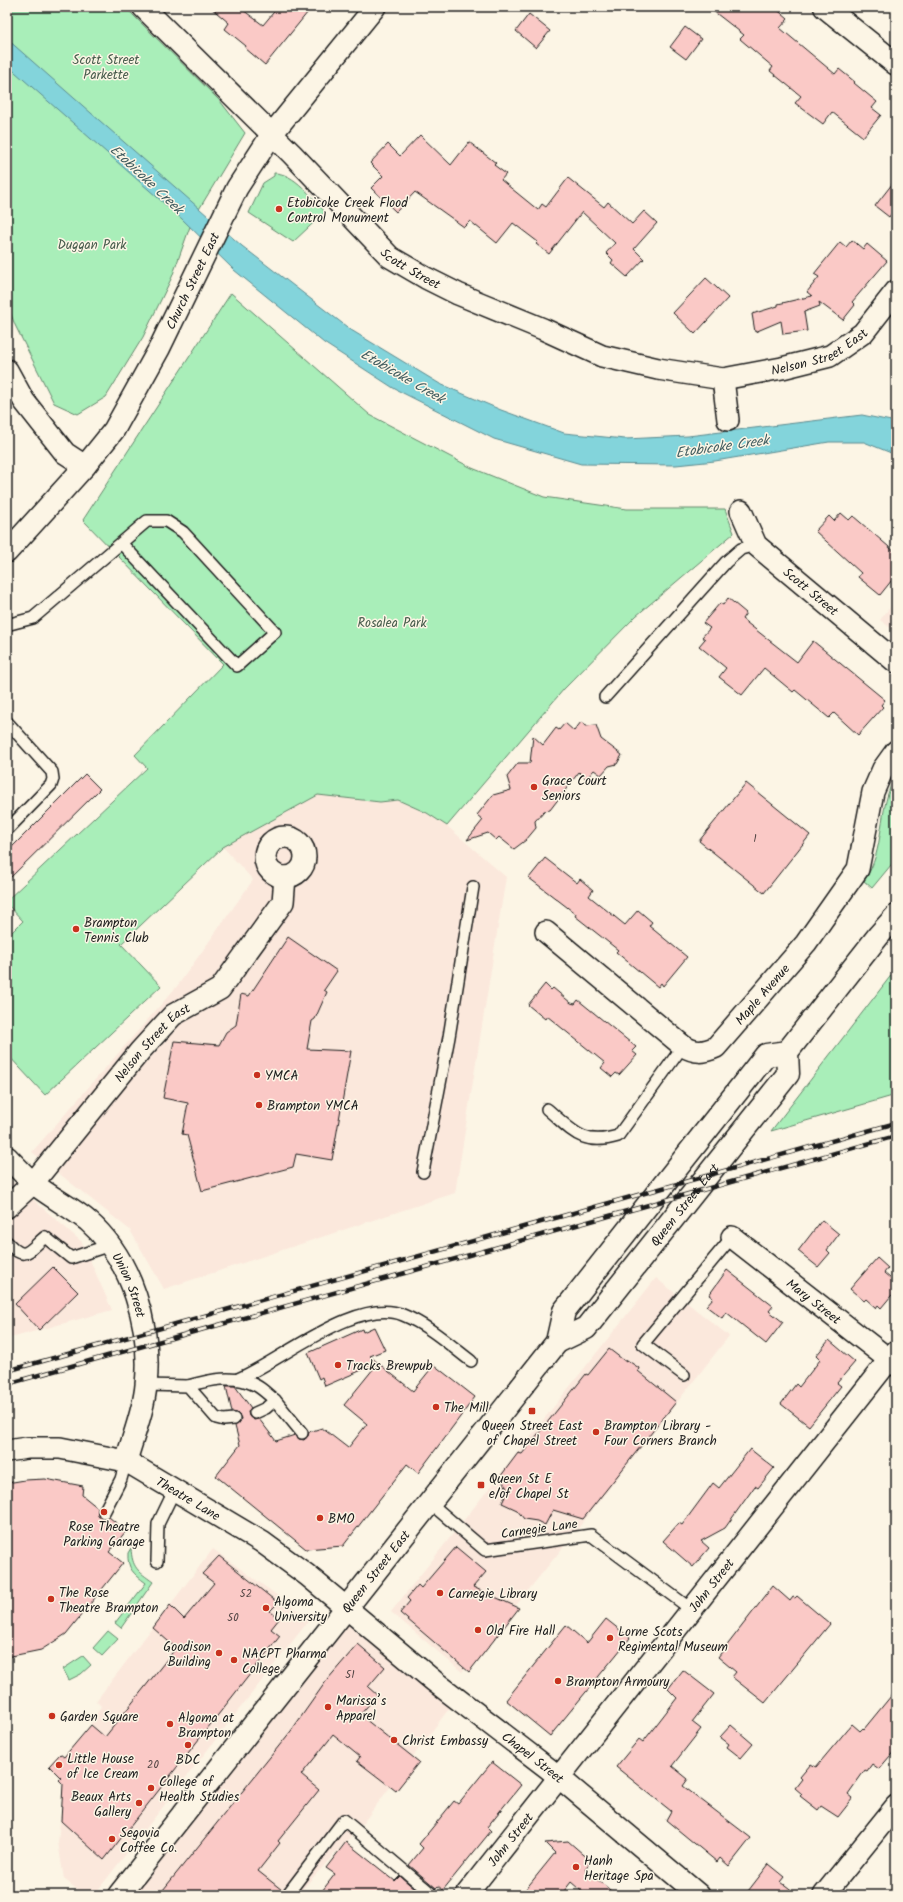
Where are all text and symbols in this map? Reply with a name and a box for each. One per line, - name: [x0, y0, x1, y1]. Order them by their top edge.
- park label: Scott Street Parkette: [73, 50, 140, 86]
- water label: Etobicoke Creek: [104, 140, 190, 221]
- place label: Etobicoke Creek Flood Control Monument: [287, 193, 408, 229]
- marker: Etobicoke Creek Flood Control Monument: [274, 204, 284, 214]
- street label: Church Street East: [161, 228, 226, 333]
- park label: Duggan Park: [58, 235, 127, 256]
- street label: Scott Street: [374, 244, 445, 296]
- street label: Nelson Street East: [770, 324, 875, 382]
- water label: Etobicoke Creek: [356, 344, 451, 411]
- water label: Etobicoke Creek: [674, 429, 773, 464]
- street label: Scott Street: [778, 563, 843, 622]
- park label: Rosalea Park: [357, 613, 427, 634]
- place label: Grace Court Seniors: [542, 771, 607, 807]
- marker: Grace Court Seniors: [529, 782, 539, 792]
- house number: 1: [753, 830, 757, 848]
- place label: Brampton Tennis Club: [84, 913, 149, 949]
- marker: Brampton Tennis Club: [71, 924, 81, 934]
- street label: Maple Avenue: [730, 960, 796, 1030]
- street label: Nelson Street East: [110, 998, 195, 1088]
- place label: YMCA: [265, 1066, 299, 1087]
- marker: YMCA: [252, 1070, 262, 1080]
- place label: Brampton YMCA: [267, 1096, 359, 1117]
- marker: Brampton YMCA: [254, 1100, 264, 1110]
- street label: Queen Street East: [646, 1159, 726, 1251]
- street label: Union Street: [106, 1249, 151, 1321]
- street label: Mary Street: [781, 1274, 846, 1331]
- place label: Tracks Brewpub: [346, 1356, 433, 1377]
- marker: Tracks Brewpub: [333, 1360, 343, 1370]
- place label: The Mill: [444, 1398, 489, 1419]
- marker: The Mill: [431, 1402, 441, 1412]
- marker: Queen Street East of Chapel Street: [527, 1406, 537, 1416]
- place label: Queen Street East of Chapel Street: [482, 1416, 583, 1452]
- place label: Brampton Library - Four Corners Branch: [604, 1416, 717, 1452]
- marker: Brampton Library - Four Corners Branch: [591, 1427, 601, 1437]
- place label: Queen St E e/of Chapel St: [489, 1469, 570, 1505]
- street label: Theatre Lane: [151, 1472, 224, 1527]
- marker: Queen St E e/of Chapel St: [476, 1480, 486, 1490]
- marker: Rose Theatre Parking Garage: [99, 1507, 109, 1517]
- place label: BMO: [328, 1509, 355, 1530]
- marker: BMO: [315, 1513, 325, 1523]
- street label: Carnegie Lane: [499, 1514, 579, 1545]
- place label: Rose Theatre Parking Garage: [63, 1517, 145, 1553]
- street label: Queen Street East: [337, 1525, 417, 1618]
- street label: John Street: [684, 1554, 741, 1618]
- place label: The Rose Theatre Brampton: [59, 1583, 158, 1619]
- place label: Carnegie Library: [448, 1584, 538, 1605]
- house number: 52: [240, 1585, 252, 1603]
- marker: Carnegie Library: [435, 1588, 445, 1598]
- place label: Algoma University: [274, 1592, 328, 1628]
- marker: The Rose Theatre Brampton: [46, 1594, 56, 1604]
- marker: Algoma University: [261, 1603, 271, 1613]
- house number: 50: [227, 1609, 239, 1627]
- place label: Old Fire Hall: [486, 1621, 555, 1642]
- place label: Lorne Scots Regimental Museum: [618, 1622, 728, 1658]
- marker: Old Fire Hall: [473, 1625, 483, 1635]
- marker: Lorne Scots Regimental Museum: [605, 1633, 615, 1643]
- place label: Goodison Building: [163, 1637, 211, 1673]
- place label: NACPT Pharma College: [242, 1644, 327, 1680]
- marker: Goodison Building: [214, 1648, 224, 1658]
- marker: NACPT Pharma College: [229, 1655, 239, 1665]
- house number: 51: [345, 1666, 355, 1684]
- place label: Brampton Armoury: [566, 1672, 670, 1693]
- marker: Brampton Armoury: [553, 1676, 563, 1686]
- place label: Marissa’s Apparel: [336, 1691, 387, 1727]
- marker: Marissa’s Apparel: [323, 1702, 333, 1712]
- place label: Garden Square: [60, 1707, 139, 1728]
- place label: Algoma at Brampton: [178, 1708, 235, 1744]
- marker: Garden Square: [47, 1711, 57, 1721]
- marker: Algoma at Brampton: [165, 1719, 175, 1729]
- street label: Chapel Street: [496, 1727, 569, 1790]
- place label: Christ Embassy: [402, 1731, 489, 1752]
- marker: Christ Embassy: [389, 1735, 399, 1745]
- marker: BDC: [183, 1740, 193, 1750]
- place label: Little House of Ice Cream: [67, 1749, 138, 1785]
- place label: BDC: [176, 1750, 200, 1771]
- house number: 20: [147, 1756, 159, 1774]
- marker: Little House of Ice Cream: [54, 1760, 64, 1770]
- place label: College of Health Studies: [159, 1772, 240, 1808]
- marker: College of Health Studies: [146, 1783, 156, 1793]
- place label: Beaux Arts Gallery: [71, 1787, 132, 1823]
- marker: Beaux Arts Gallery: [134, 1798, 144, 1808]
- street label: John Street: [483, 1808, 540, 1872]
- place label: Segovia Coffee Co.: [120, 1823, 177, 1859]
- marker: Segovia Coffee Co.: [107, 1834, 117, 1844]
- place label: Hanh Heritage Spa: [584, 1851, 654, 1887]
- marker: Hanh Heritage Spa: [571, 1862, 581, 1872]

